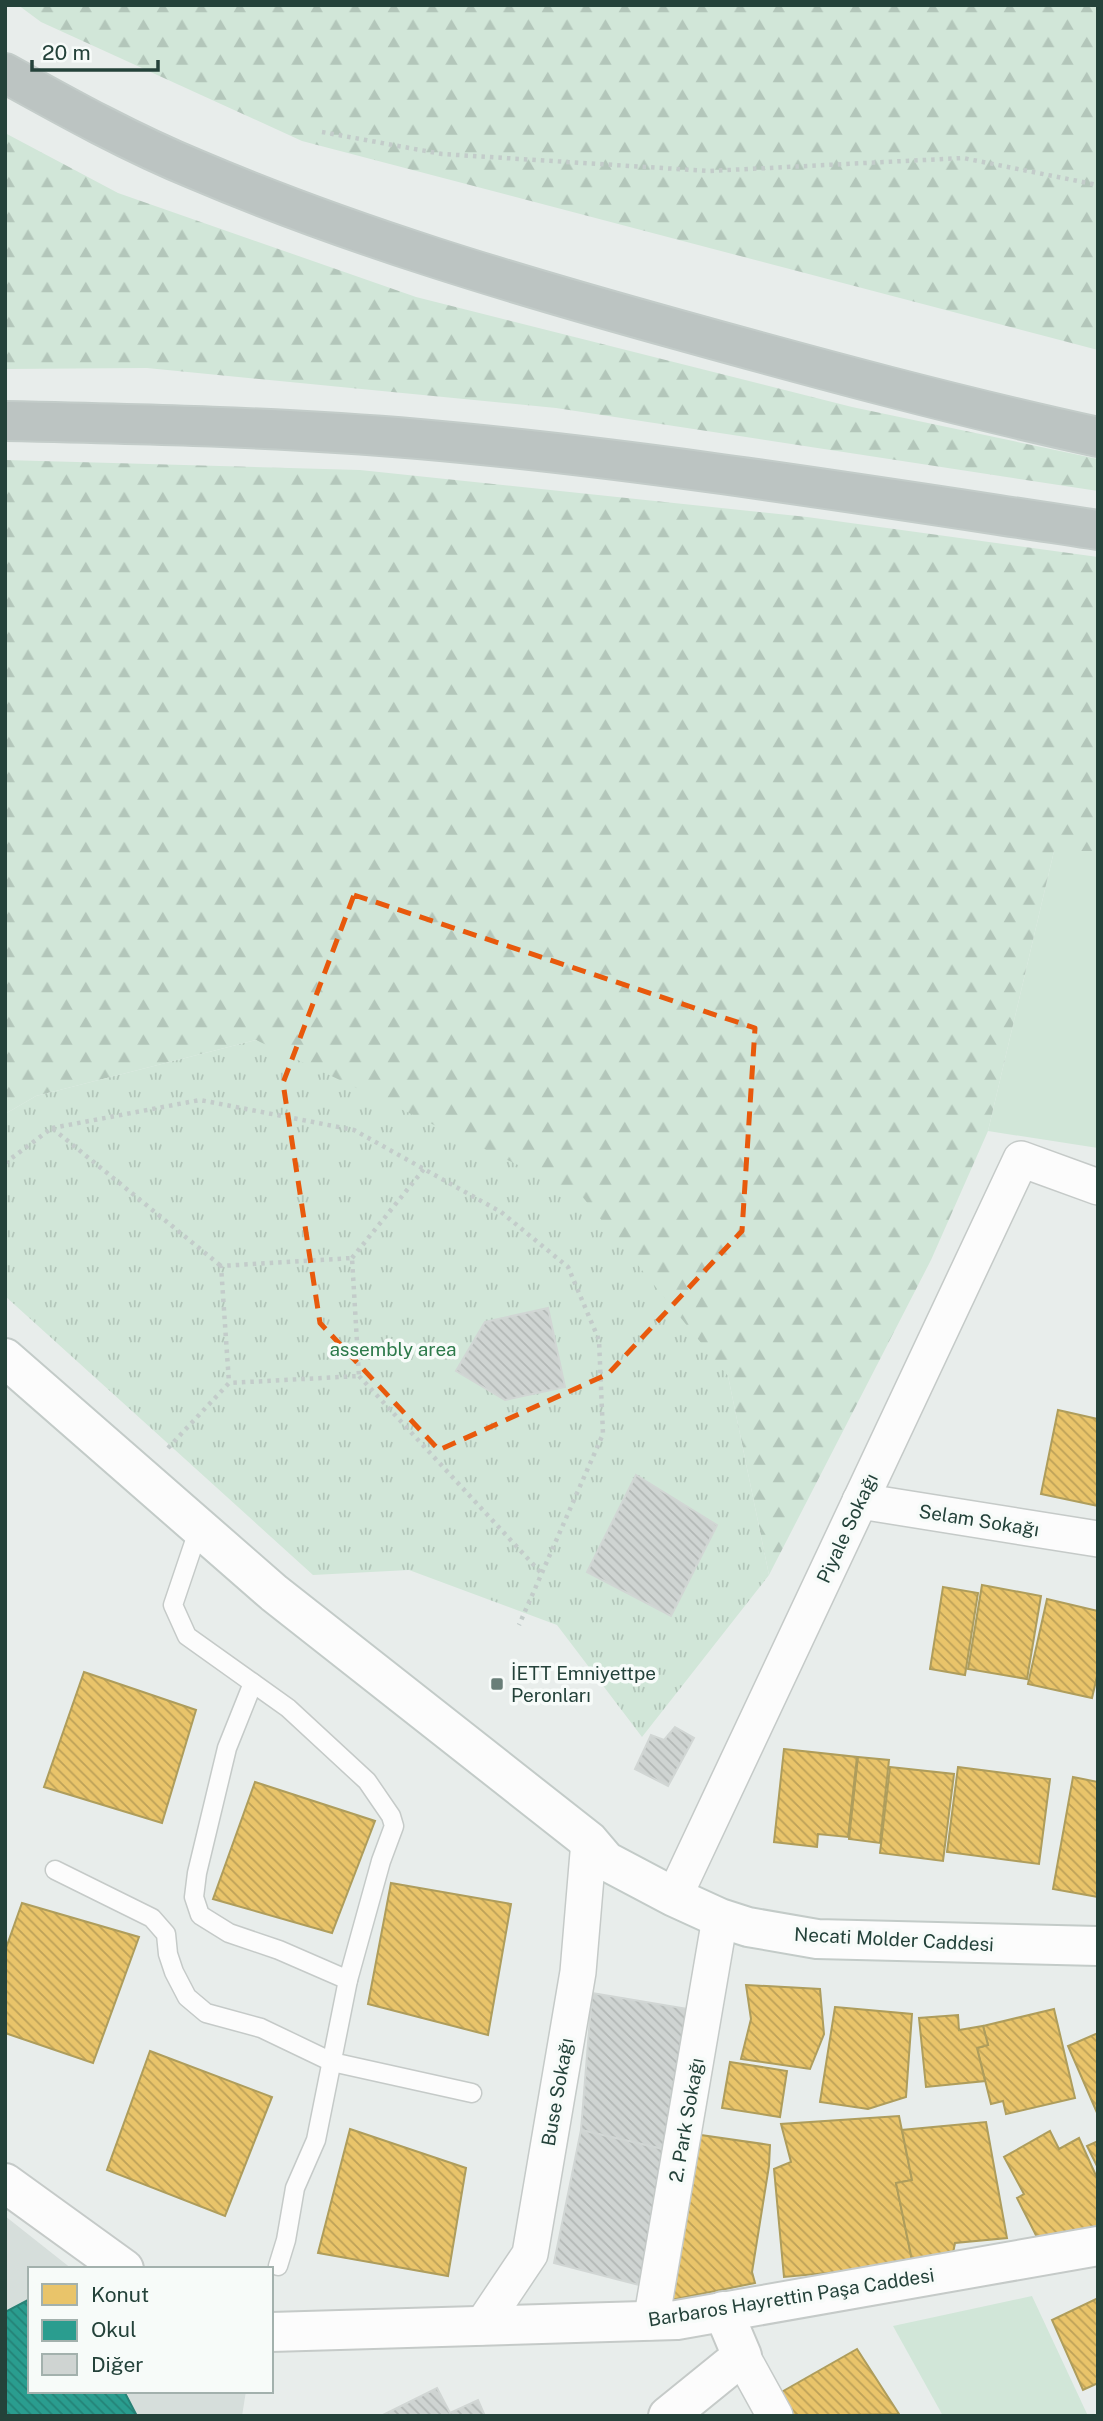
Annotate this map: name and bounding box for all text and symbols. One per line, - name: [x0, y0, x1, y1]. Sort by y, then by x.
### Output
- scale bar: [32, 28, 158, 72]
- text: 20 m: [42, 40, 91, 65]
- park label: assembly area: [329, 1338, 457, 1360]
- street label: Piyale Sokağı: [812, 1470, 882, 1586]
- street label: Selam Sokağı: [917, 1500, 1041, 1540]
- place label: İETT Emniyettpe Peronları: [511, 1662, 656, 1706]
- marker: İETT Emniyettpe Peronları: [489, 1676, 505, 1692]
- street label: Necati Molder Caddesi: [794, 1923, 994, 1955]
- street label: Buse Sokağı: [537, 2036, 577, 2148]
- street label: 2. Park Sokağı: [664, 2056, 708, 2184]
- street label: Barbaros Hayrettin Paşa Caddesi: [646, 2263, 936, 2331]
- legend: [28, 2267, 273, 2393]
- text: Konut: [91, 2282, 149, 2307]
- text: Okul: [91, 2317, 137, 2342]
- text: Diğer: [91, 2352, 144, 2377]

